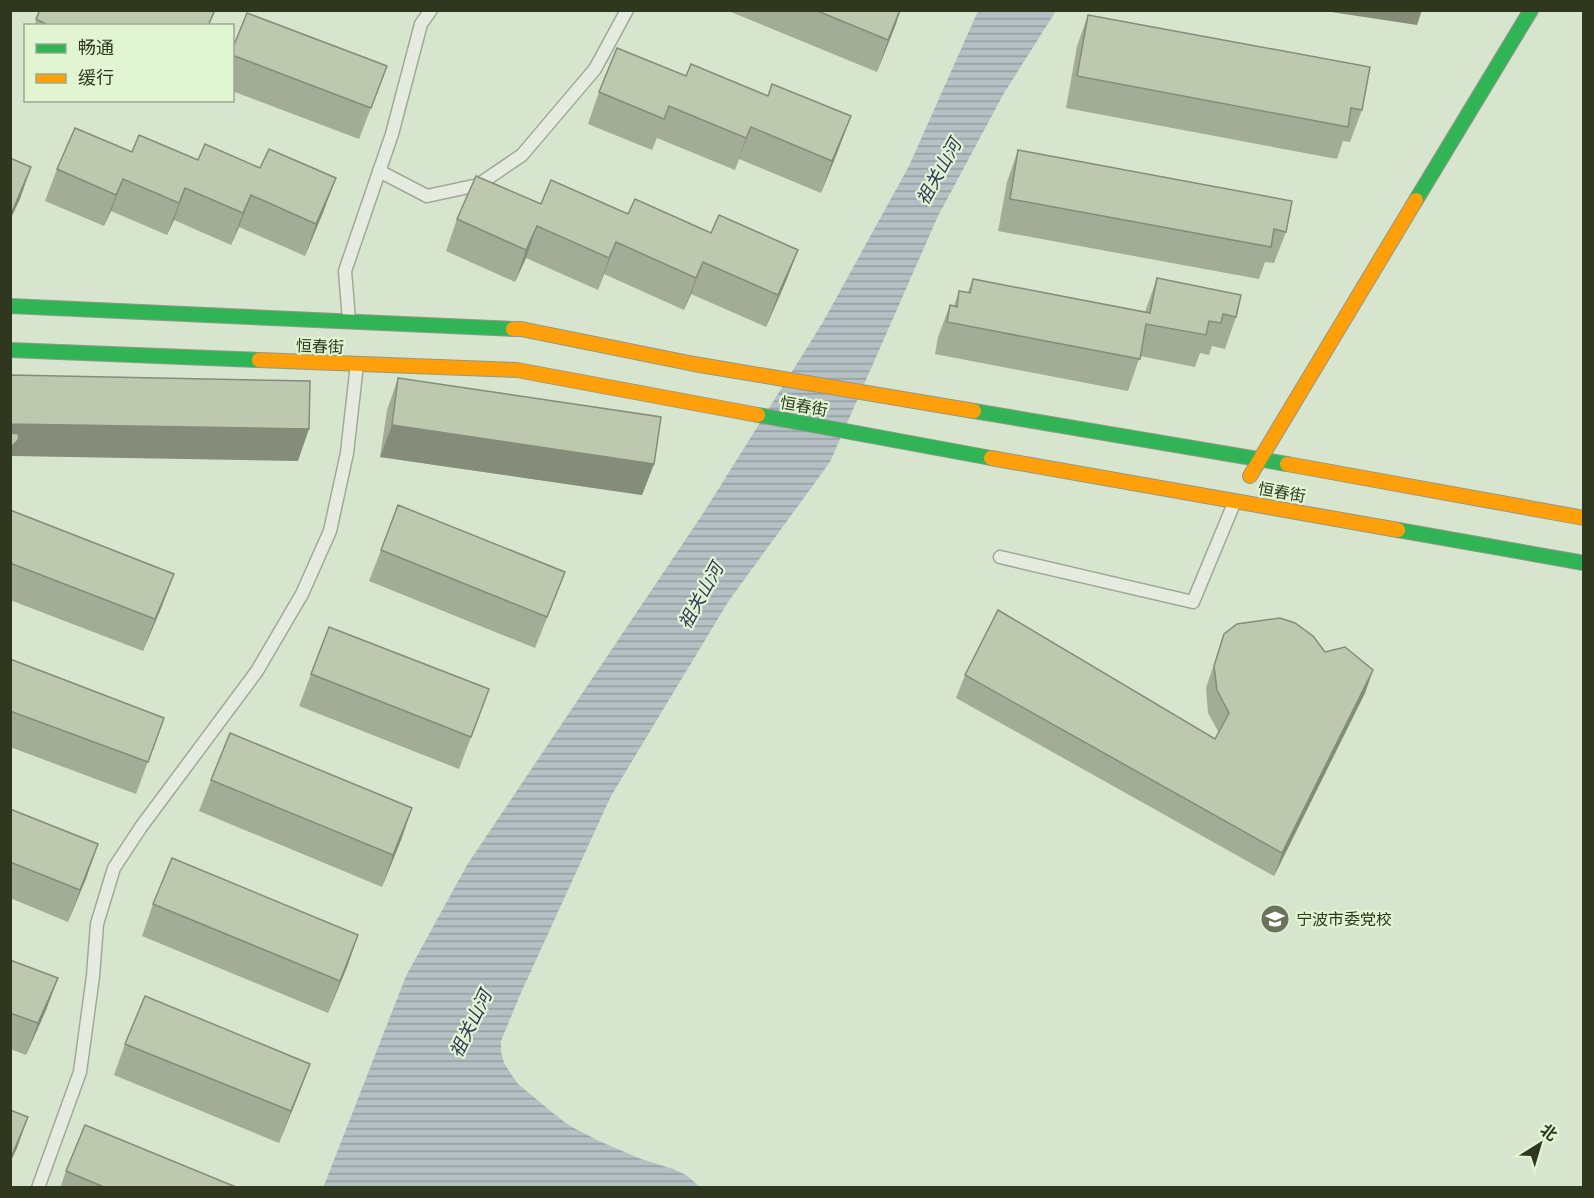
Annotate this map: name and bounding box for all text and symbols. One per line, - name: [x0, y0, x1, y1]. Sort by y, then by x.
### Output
- legend: [24, 24, 234, 102]
- text: 畅通: [78, 37, 114, 59]
- text: 缓行: [78, 67, 114, 89]
- water label: 祖关山河: [912, 133, 968, 209]
- street label: 恒春街: [296, 335, 344, 357]
- street label: 恒春街: [779, 392, 829, 420]
- street label: 恒春街: [1257, 478, 1307, 506]
- water label: 祖关山河: [674, 557, 730, 633]
- school or university icon: 宁波市委党校: [1259, 903, 1291, 935]
- place label: 宁波市委党校: [1296, 909, 1392, 929]
- water label: 祖关山河: [445, 984, 498, 1061]
- north arrow: [1510, 1114, 1570, 1174]
- text: 北: [1537, 1119, 1561, 1145]

